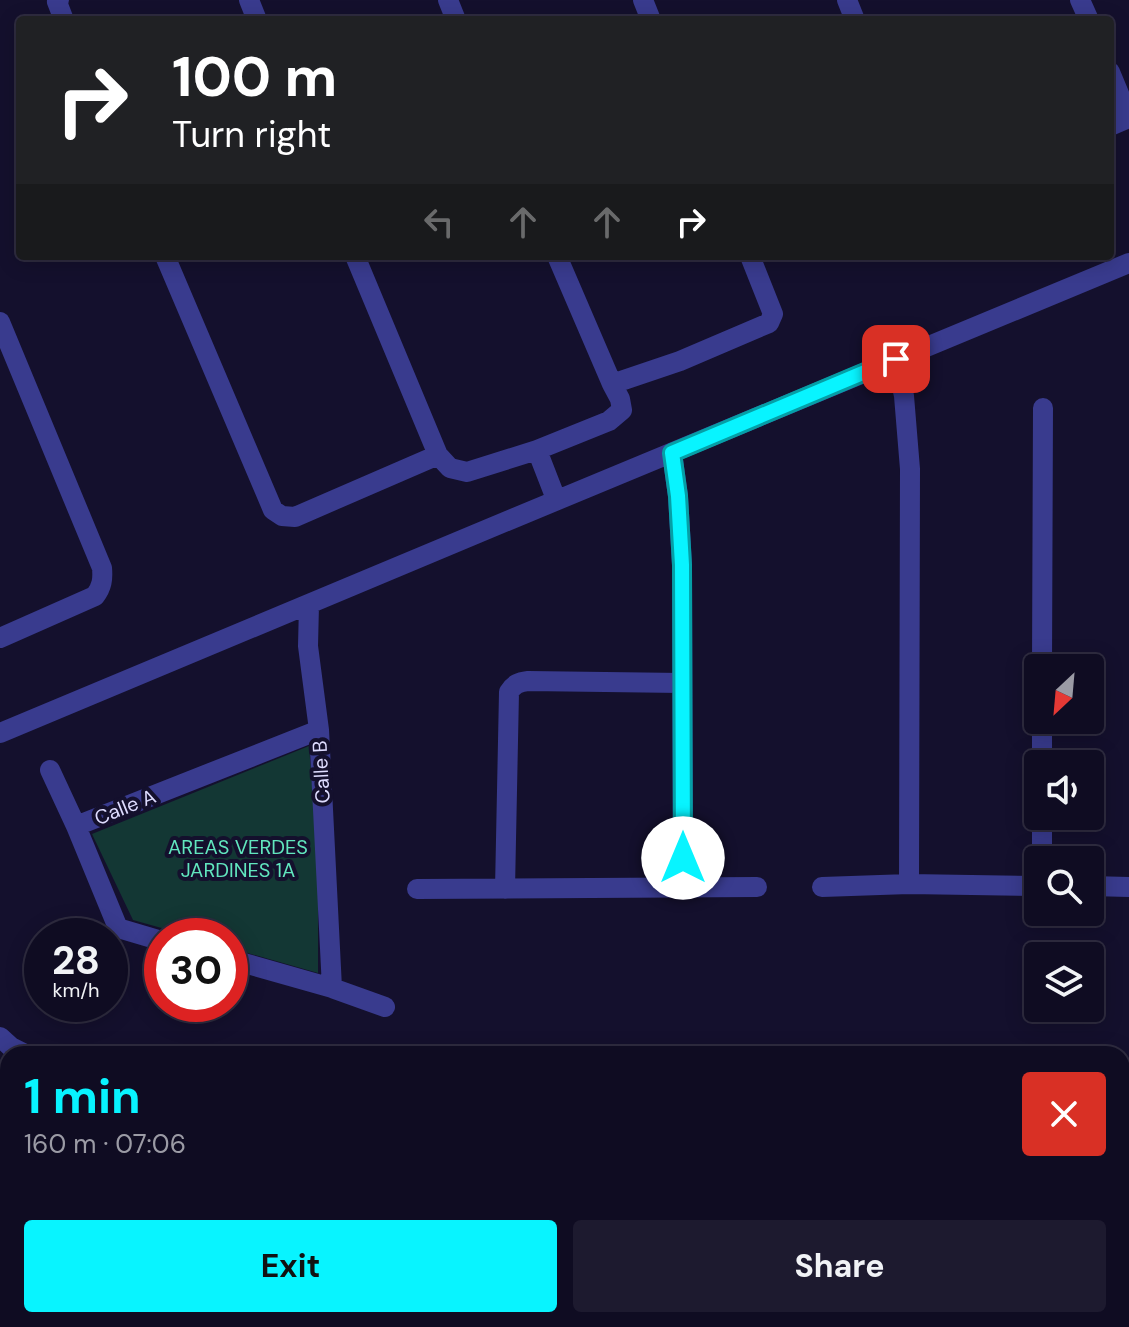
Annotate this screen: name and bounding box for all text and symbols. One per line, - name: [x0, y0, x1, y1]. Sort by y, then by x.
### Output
- text: 100 m: [172, 40, 337, 113]
- icon: right: [40, 48, 144, 152]
- text: Turn right: [172, 111, 331, 158]
- icon: left: [417, 200, 461, 244]
- icon: ahead: [501, 200, 545, 244]
- icon: ahead: [585, 200, 629, 244]
- icon: right: [669, 200, 713, 244]
- pin: [862, 325, 930, 393]
- icon: arrive: [874, 337, 918, 381]
- north arrow: [1024, 654, 1104, 734]
- map controls: [1024, 654, 1104, 1022]
- street label: Calle B: [306, 740, 336, 804]
- button: sound: [1024, 750, 1104, 830]
- street label: Calle A: [90, 783, 160, 831]
- position arrow: [641, 816, 725, 900]
- park label: AREAS VERDES JARDINES 1A: [168, 834, 308, 883]
- button: search: [1024, 846, 1104, 926]
- speed limit sign: 30: [144, 918, 248, 1022]
- text: 28: [52, 934, 100, 986]
- button: layers: [1024, 942, 1104, 1022]
- text: km/h: [52, 977, 100, 1003]
- text: 1 min: [24, 1065, 141, 1128]
- button: close: [1022, 1072, 1106, 1156]
- text: 160 m · 07:06: [24, 1127, 186, 1161]
- button: Exit: [24, 1220, 557, 1312]
- button: Share: [573, 1220, 1106, 1312]

